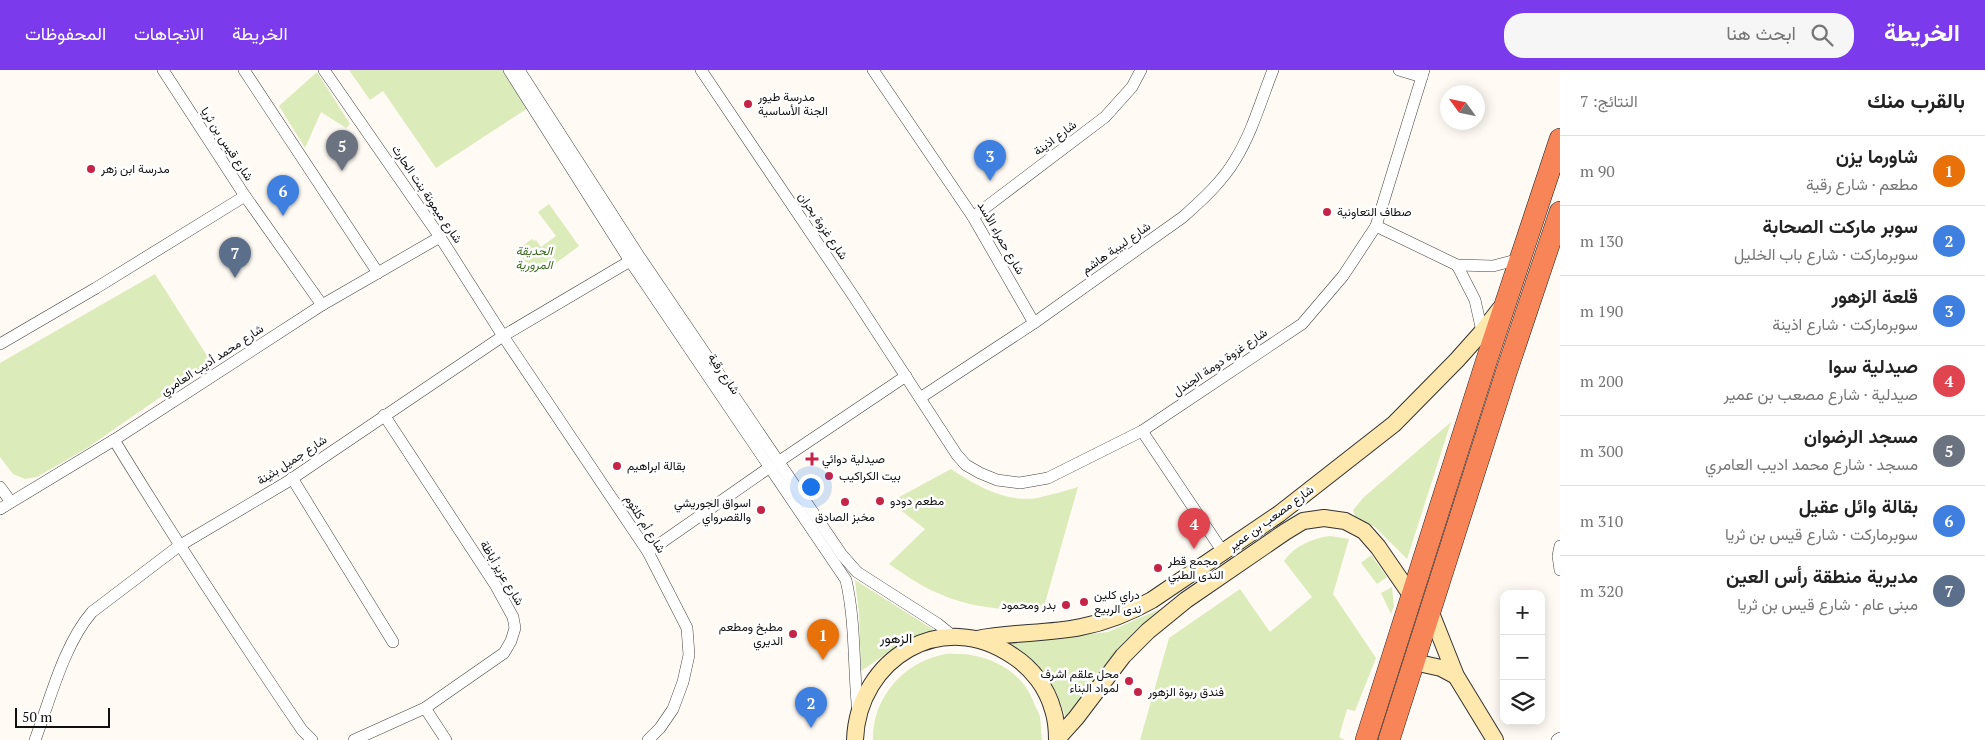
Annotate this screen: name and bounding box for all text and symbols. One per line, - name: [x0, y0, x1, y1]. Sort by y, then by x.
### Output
- search box: [1504, 13, 1854, 58]
- text: الخريطة: [1884, 16, 1960, 48]
- text: ابحث هنا: [1726, 20, 1796, 45]
- text: المحفوظات: [25, 21, 106, 45]
- text: الاتجاهات: [134, 21, 204, 45]
- text: الخريطة: [232, 21, 288, 45]
- icon: search: [1808, 21, 1836, 49]
- north arrow: [1440, 85, 1485, 130]
- text: بالقرب منك: [1867, 86, 1965, 114]
- place label: مدرسة طيور الجنة الأساسية: [757, 89, 828, 118]
- text: النتائج: 7: [1580, 90, 1638, 112]
- marker: مدرسة طيور الجنة الأساسية: [742, 98, 754, 110]
- street label: شارع قيس بن ثريا: [196, 104, 257, 185]
- street label: شارع اذينة: [1030, 117, 1080, 160]
- pin: 5: [326, 130, 358, 171]
- pin: 3: [974, 140, 1006, 181]
- street label: شارع ميمونة بنت الحارث: [387, 142, 466, 247]
- text: شاورما يزن: [1836, 143, 1918, 168]
- text: 90 m: [1580, 160, 1615, 182]
- text: 1: [1944, 160, 1954, 182]
- place label: مدرسة ابن زهر: [100, 161, 170, 177]
- marker: مدرسة ابن زهر: [85, 163, 97, 175]
- text: مطعم · شارع رقية: [1806, 173, 1918, 195]
- pin: 6: [267, 175, 299, 216]
- street label: شارع غزوة بحران: [794, 189, 851, 263]
- street label: شارع حمراء الأسد: [973, 199, 1028, 278]
- place label: صطاف التعاونية: [1337, 204, 1411, 220]
- marker: صطاف التعاونية: [1321, 206, 1333, 218]
- text: سوبر ماركت الصحابة: [1763, 213, 1918, 238]
- street label: شارع لبيبة هاشم: [1078, 218, 1154, 279]
- text: 130 m: [1580, 230, 1623, 252]
- text: 2: [1944, 230, 1954, 252]
- pin: 7: [219, 237, 251, 278]
- park label: الحديقة المرورية: [516, 243, 554, 273]
- text: سوبرماركت · شارع باب الخليل: [1734, 243, 1918, 265]
- text: قلعة الزهور: [1831, 283, 1918, 308]
- text: 190 m: [1580, 300, 1623, 322]
- text: 3: [1944, 300, 1954, 322]
- text: سوبرماركت · شارع اذينة: [1772, 313, 1918, 335]
- street label: شارع محمد أديب العامري: [157, 321, 268, 401]
- street label: شارع غزوة دومة الجندل: [1170, 324, 1271, 400]
- street label: شارع رقية: [704, 350, 744, 398]
- text: صيدلية سوا: [1828, 353, 1918, 378]
- text: 200 m: [1580, 370, 1623, 392]
- text: 4: [1944, 370, 1954, 392]
- text: صيدلية · شارع مصعب بن عمير: [1724, 383, 1918, 405]
- text: مسجد الرضوان: [1804, 423, 1918, 448]
- street label: شارع جميل بثينة: [254, 431, 331, 489]
- text: 300 m: [1580, 440, 1623, 462]
- text: 5: [1944, 440, 1954, 462]
- place label: صيدلية دوائي: [822, 451, 885, 469]
- marker: صيدلية دوائي: [806, 453, 818, 465]
- text: مسجد · شارع محمد اديب العامري: [1705, 453, 1918, 475]
- place label: بقالة ابراهيم: [627, 458, 685, 474]
- marker: بقالة ابراهيم: [611, 460, 623, 472]
- place label: بيت الكراكيب: [839, 468, 901, 484]
- marker: بيت الكراكيب: [823, 470, 835, 482]
- your location: [798, 474, 824, 500]
- street label: شارع مصعب بن عمير: [1224, 481, 1318, 556]
- street label: شارع أم كلثوم: [620, 492, 669, 557]
- place label: مطعم دودو: [890, 493, 944, 509]
- text: بقالة وائل عقيل: [1799, 493, 1918, 518]
- place label: اسواق الجوريشي والقصرواي: [674, 495, 751, 527]
- marker: مطعم دودو: [874, 495, 886, 507]
- marker: مخبز الصادق: [839, 496, 851, 508]
- marker: اسواق الجوريشي والقصرواي: [755, 504, 767, 516]
- pin: 4: [1178, 508, 1210, 549]
- place label: مخبز الصادق: [815, 509, 875, 525]
- text: 310 m: [1580, 510, 1623, 532]
- text: 6: [1944, 510, 1954, 532]
- text: سوبرماركت · شارع قيس بن ثريا: [1725, 523, 1918, 545]
- street label: شارع عزيز أباظة: [475, 538, 528, 609]
- place label: مجمع قطر الندى الطبي: [1167, 553, 1223, 585]
- marker: مجمع قطر الندى الطبي: [1152, 562, 1164, 574]
- text: مديرية منطقة رأس العين: [1726, 563, 1918, 588]
- text: 320 m: [1580, 580, 1623, 602]
- text: 7: [1944, 580, 1954, 602]
- place label: دراي كلين ندى الربيع: [1094, 587, 1142, 618]
- map controls: [1500, 590, 1545, 725]
- button: +: [1500, 590, 1545, 635]
- text: مبنى عام · شارع قيس بن ثريا: [1737, 593, 1918, 615]
- marker: دراي كلين ندى الربيع: [1078, 596, 1090, 608]
- place label: بدر ومحمود: [1001, 597, 1056, 613]
- marker: بدر ومحمود: [1060, 599, 1072, 611]
- place label: مطبخ ومطعم الديري: [719, 619, 783, 651]
- pin: 1: [807, 619, 839, 660]
- marker: مطبخ ومطعم الديري: [787, 628, 799, 640]
- district label: الزهور: [879, 628, 912, 647]
- button: −: [1500, 635, 1545, 680]
- place label: محل علقم اشرف لمواد البناء: [1040, 666, 1119, 696]
- marker: محل علقم اشرف لمواد البناء: [1123, 675, 1135, 687]
- button: layers: [1500, 680, 1545, 725]
- place label: فندق ربوة الزهور: [1147, 684, 1224, 700]
- marker: فندق ربوة الزهور: [1132, 686, 1144, 698]
- pin: 2: [795, 687, 827, 728]
- scale bar: [15, 705, 110, 728]
- text: 50 m: [22, 707, 52, 726]

